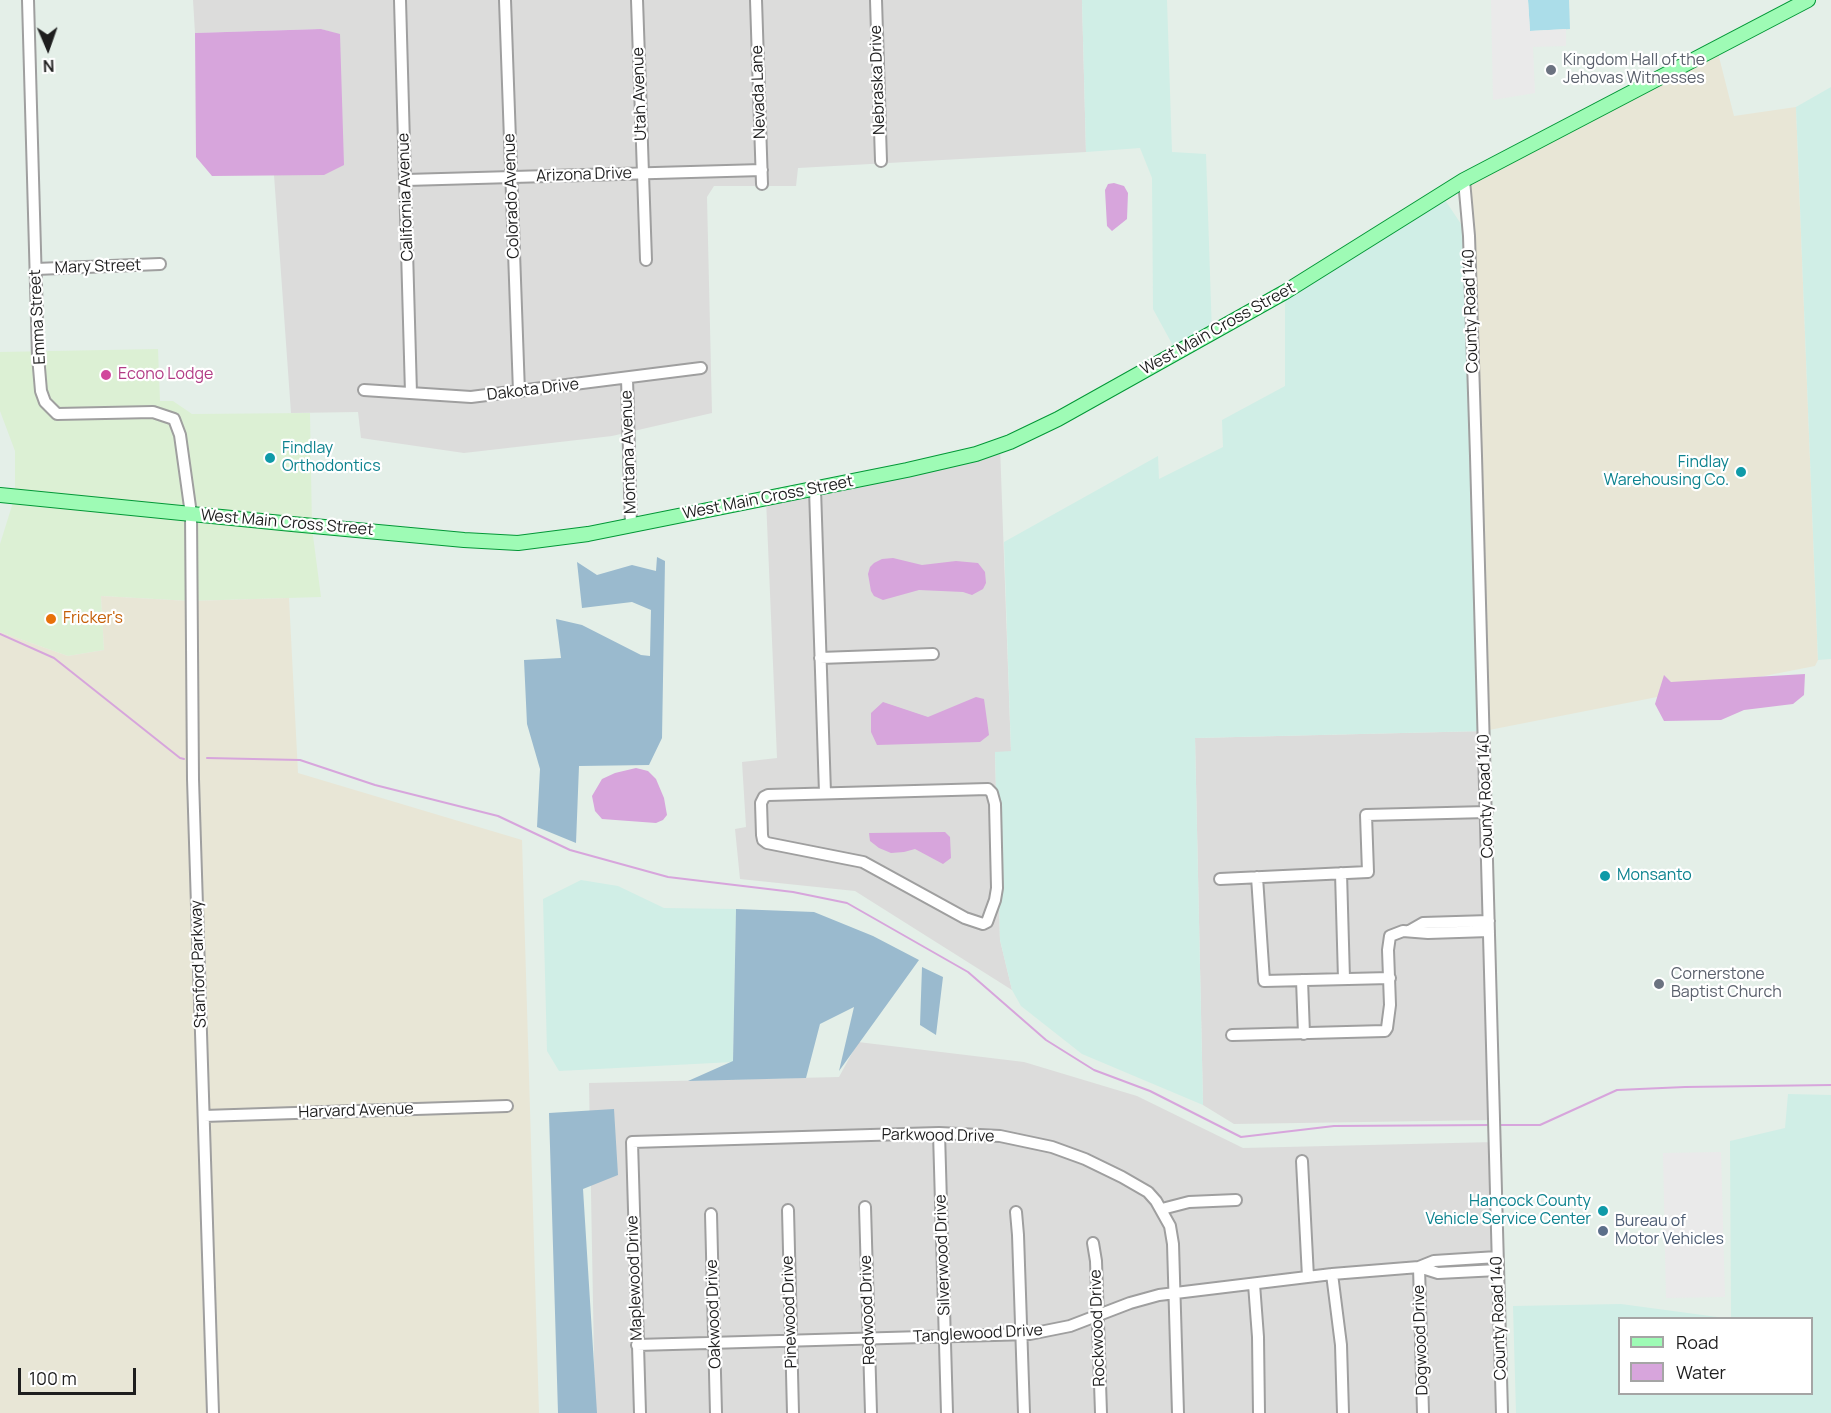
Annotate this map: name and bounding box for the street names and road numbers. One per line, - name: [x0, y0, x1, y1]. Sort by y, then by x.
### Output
- street label: Nebraska Drive: [866, 25, 890, 135]
- street label: Nevada Lane: [748, 45, 770, 139]
- street label: Utah Avenue: [629, 47, 651, 141]
- street label: California Avenue: [394, 132, 418, 262]
- street label: Colorado Avenue: [500, 133, 524, 259]
- street label: Arizona Drive: [536, 164, 632, 186]
- street label: County Road 140: [1459, 249, 1483, 373]
- street label: Mary Street: [54, 256, 142, 278]
- street label: Emma Street: [26, 269, 50, 365]
- street label: West Main Cross Street: [1137, 279, 1299, 379]
- street label: Dakota Drive: [486, 375, 580, 405]
- street label: Montana Avenue: [617, 390, 641, 514]
- street label: West Main Cross Street: [681, 472, 855, 524]
- street label: West Main Cross Street: [200, 506, 374, 540]
- street label: County Road 140: [1474, 734, 1498, 858]
- street label: Stanford Parkway: [187, 900, 211, 1028]
- street label: Harvard Avenue: [298, 1099, 414, 1123]
- street label: Parkwood Drive: [881, 1125, 995, 1147]
- street label: Silverwood Drive: [931, 1194, 955, 1316]
- street label: Maplewood Drive: [623, 1215, 647, 1341]
- street label: Pinewood Drive: [778, 1255, 802, 1369]
- street label: Redwood Drive: [856, 1255, 880, 1365]
- street label: County Road 140: [1487, 1256, 1511, 1380]
- street label: Oakwood Drive: [702, 1259, 726, 1369]
- street label: Rockwood Drive: [1086, 1269, 1110, 1387]
- street label: Dogwood Drive: [1409, 1284, 1433, 1396]
- street label: Tanglewood Drive: [913, 1321, 1043, 1347]

